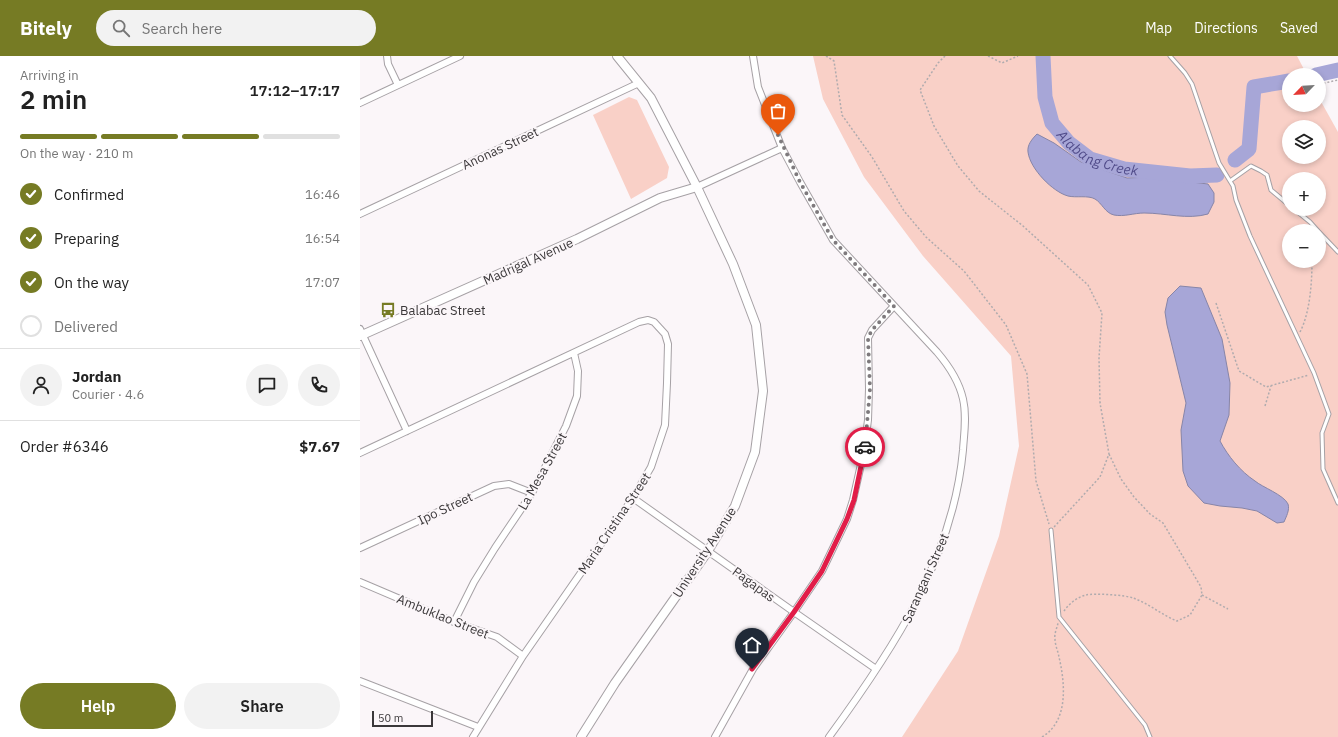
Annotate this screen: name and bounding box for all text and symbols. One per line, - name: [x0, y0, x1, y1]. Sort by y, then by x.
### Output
- search box: [96, 10, 376, 46]
- text: Bitely: [20, 16, 72, 40]
- icon: search: [110, 17, 132, 39]
- text: Search here: [142, 19, 222, 38]
- text: Map: [1145, 19, 1172, 37]
- text: Directions: [1194, 19, 1258, 37]
- text: Saved: [1280, 19, 1318, 37]
- text: Arriving in: [20, 67, 79, 84]
- north arrow: [1282, 68, 1326, 112]
- map controls: [1282, 68, 1326, 268]
- text: 17:12–17:17: [250, 81, 340, 100]
- text: 2 min: [20, 82, 87, 116]
- pin: [761, 94, 795, 135]
- icon: bag: [767, 100, 789, 122]
- button: layers: [1282, 120, 1326, 164]
- street label: Anonas Street: [459, 123, 541, 174]
- water label: Alabang Creek: [1052, 125, 1140, 180]
- text: On the way · 210 m: [20, 145, 133, 162]
- button: +: [1282, 172, 1326, 216]
- icon: check: [20, 183, 42, 205]
- text: Confirmed: [54, 185, 124, 204]
- text: 16:46: [305, 186, 340, 203]
- button: −: [1282, 224, 1326, 268]
- icon: check: [20, 227, 42, 249]
- text: Preparing: [54, 229, 119, 248]
- text: 16:54: [305, 230, 340, 247]
- street label: Madrigal Avenue: [481, 234, 576, 289]
- icon: check: [20, 271, 42, 293]
- text: On the way: [54, 273, 129, 292]
- text: 17:07: [305, 274, 340, 291]
- bus stop icon: Balabac Street: [379, 301, 397, 319]
- place label: Balabac Street: [400, 302, 486, 319]
- text: Delivered: [54, 317, 118, 336]
- button: person: [20, 364, 62, 406]
- button: chat: [246, 364, 288, 406]
- button: phone: [298, 364, 340, 406]
- text: Jordan: [72, 367, 121, 386]
- text: Courier · 4.6: [72, 386, 144, 403]
- courier: [845, 427, 885, 467]
- street label: La Mesa Street: [514, 429, 571, 513]
- icon: car: [854, 436, 876, 458]
- text: Order #6346: [20, 437, 109, 456]
- text: $7.67: [299, 437, 340, 456]
- street label: Maria Cristina Street: [574, 469, 655, 577]
- street label: Ipo Street: [415, 488, 475, 529]
- street label: University Avenue: [669, 504, 740, 601]
- street label: Sarangani Street: [898, 531, 953, 626]
- street label: Pagapas: [729, 563, 779, 606]
- street label: Ambuklao Street: [394, 590, 491, 643]
- pin: [735, 628, 769, 669]
- icon: home: [741, 634, 763, 656]
- button: Help: [20, 683, 176, 729]
- button: Share: [184, 683, 340, 729]
- scale bar: [372, 709, 433, 728]
- text: 50 m: [378, 711, 403, 725]

